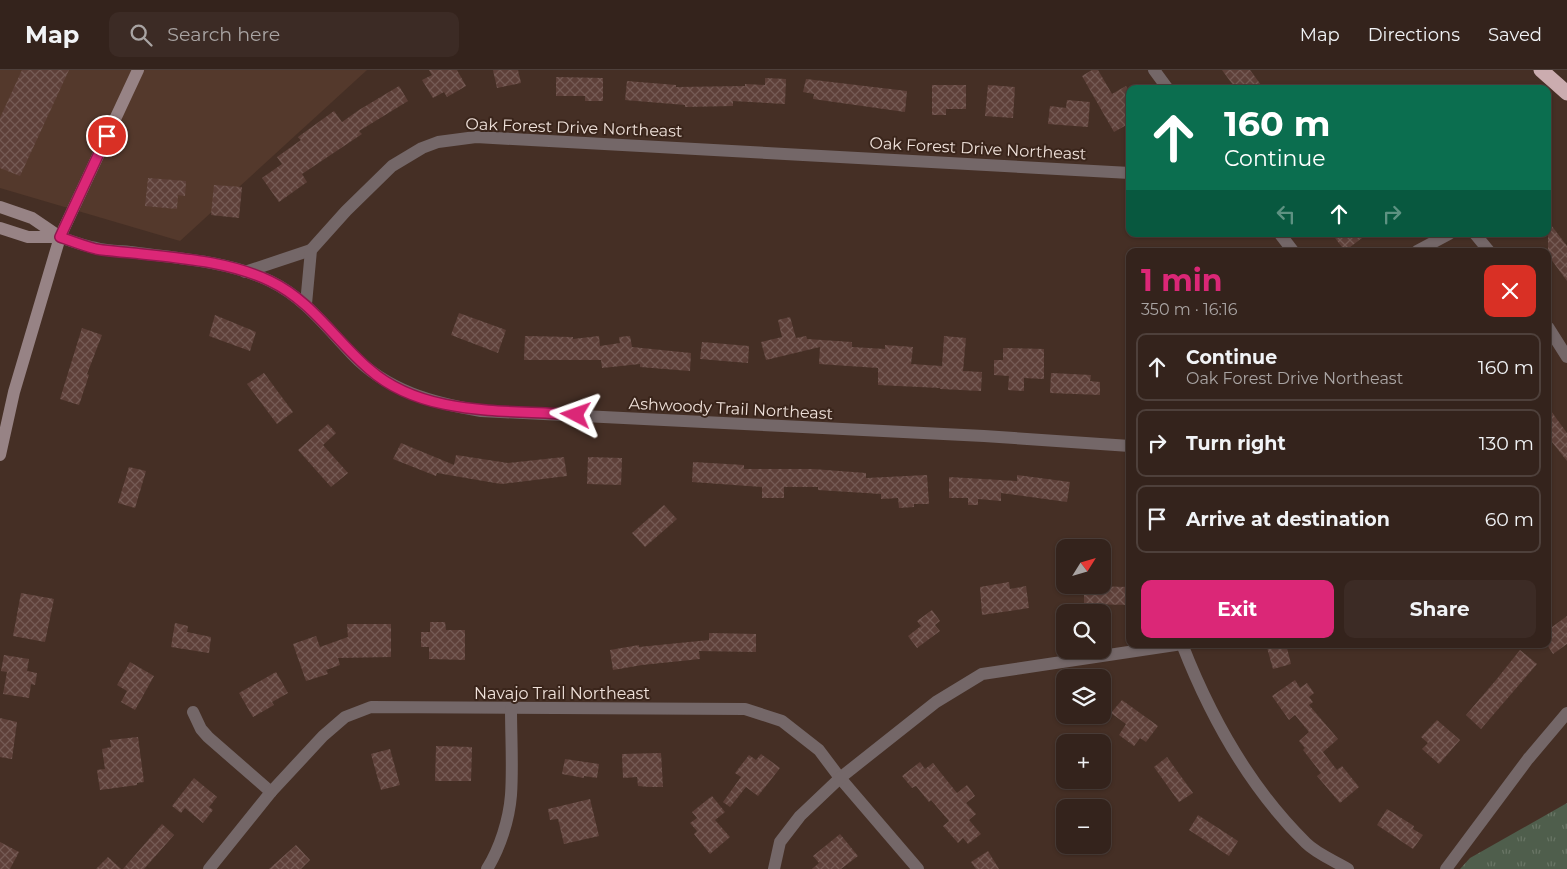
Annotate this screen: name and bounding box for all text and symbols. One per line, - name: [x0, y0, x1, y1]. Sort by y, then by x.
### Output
- search box: [109, 12, 459, 57]
- text: Map: [25, 20, 79, 49]
- icon: search: [127, 21, 155, 49]
- text: Search here: [167, 23, 280, 46]
- text: Map: [1300, 24, 1340, 46]
- text: Directions: [1368, 24, 1460, 46]
- text: Saved: [1488, 24, 1542, 46]
- text: 160 m: [1224, 102, 1330, 145]
- icon: ahead: [1141, 105, 1206, 170]
- street label: Oak Forest Drive Northeast: [465, 114, 683, 141]
- pin: [86, 115, 128, 157]
- icon: arrive: [93, 122, 121, 150]
- street label: Oak Forest Drive Northeast: [869, 133, 1087, 164]
- text: Continue: [1224, 145, 1326, 172]
- icon: left: [1272, 200, 1300, 228]
- icon: ahead: [1325, 200, 1353, 228]
- icon: right: [1378, 200, 1406, 228]
- text: 1 min: [1141, 262, 1222, 299]
- button: close: [1484, 265, 1536, 317]
- text: 350 m · 16:16: [1141, 300, 1238, 319]
- text: Continue: [1186, 346, 1277, 369]
- icon: ahead: [1143, 353, 1171, 381]
- text: 160 m: [1478, 356, 1534, 379]
- text: Oak Forest Drive Northeast: [1186, 369, 1403, 388]
- position arrow: [549, 388, 601, 440]
- street label: Ashwoody Trail Northeast: [628, 394, 834, 423]
- icon: right: [1143, 429, 1171, 457]
- text: Turn right: [1186, 432, 1286, 455]
- text: 130 m: [1479, 432, 1534, 455]
- icon: arrive: [1143, 505, 1171, 533]
- text: Arrive at destination: [1186, 508, 1390, 531]
- text: 60 m: [1485, 508, 1534, 531]
- north arrow: [1056, 539, 1111, 594]
- map controls: [1056, 539, 1111, 854]
- button: Exit: [1141, 580, 1334, 638]
- button: Share: [1344, 580, 1536, 638]
- button: search: [1056, 604, 1111, 659]
- button: layers: [1056, 669, 1111, 724]
- street label: Navajo Trail Northeast: [474, 684, 650, 703]
- button: +: [1056, 734, 1111, 789]
- button: −: [1056, 799, 1111, 854]

